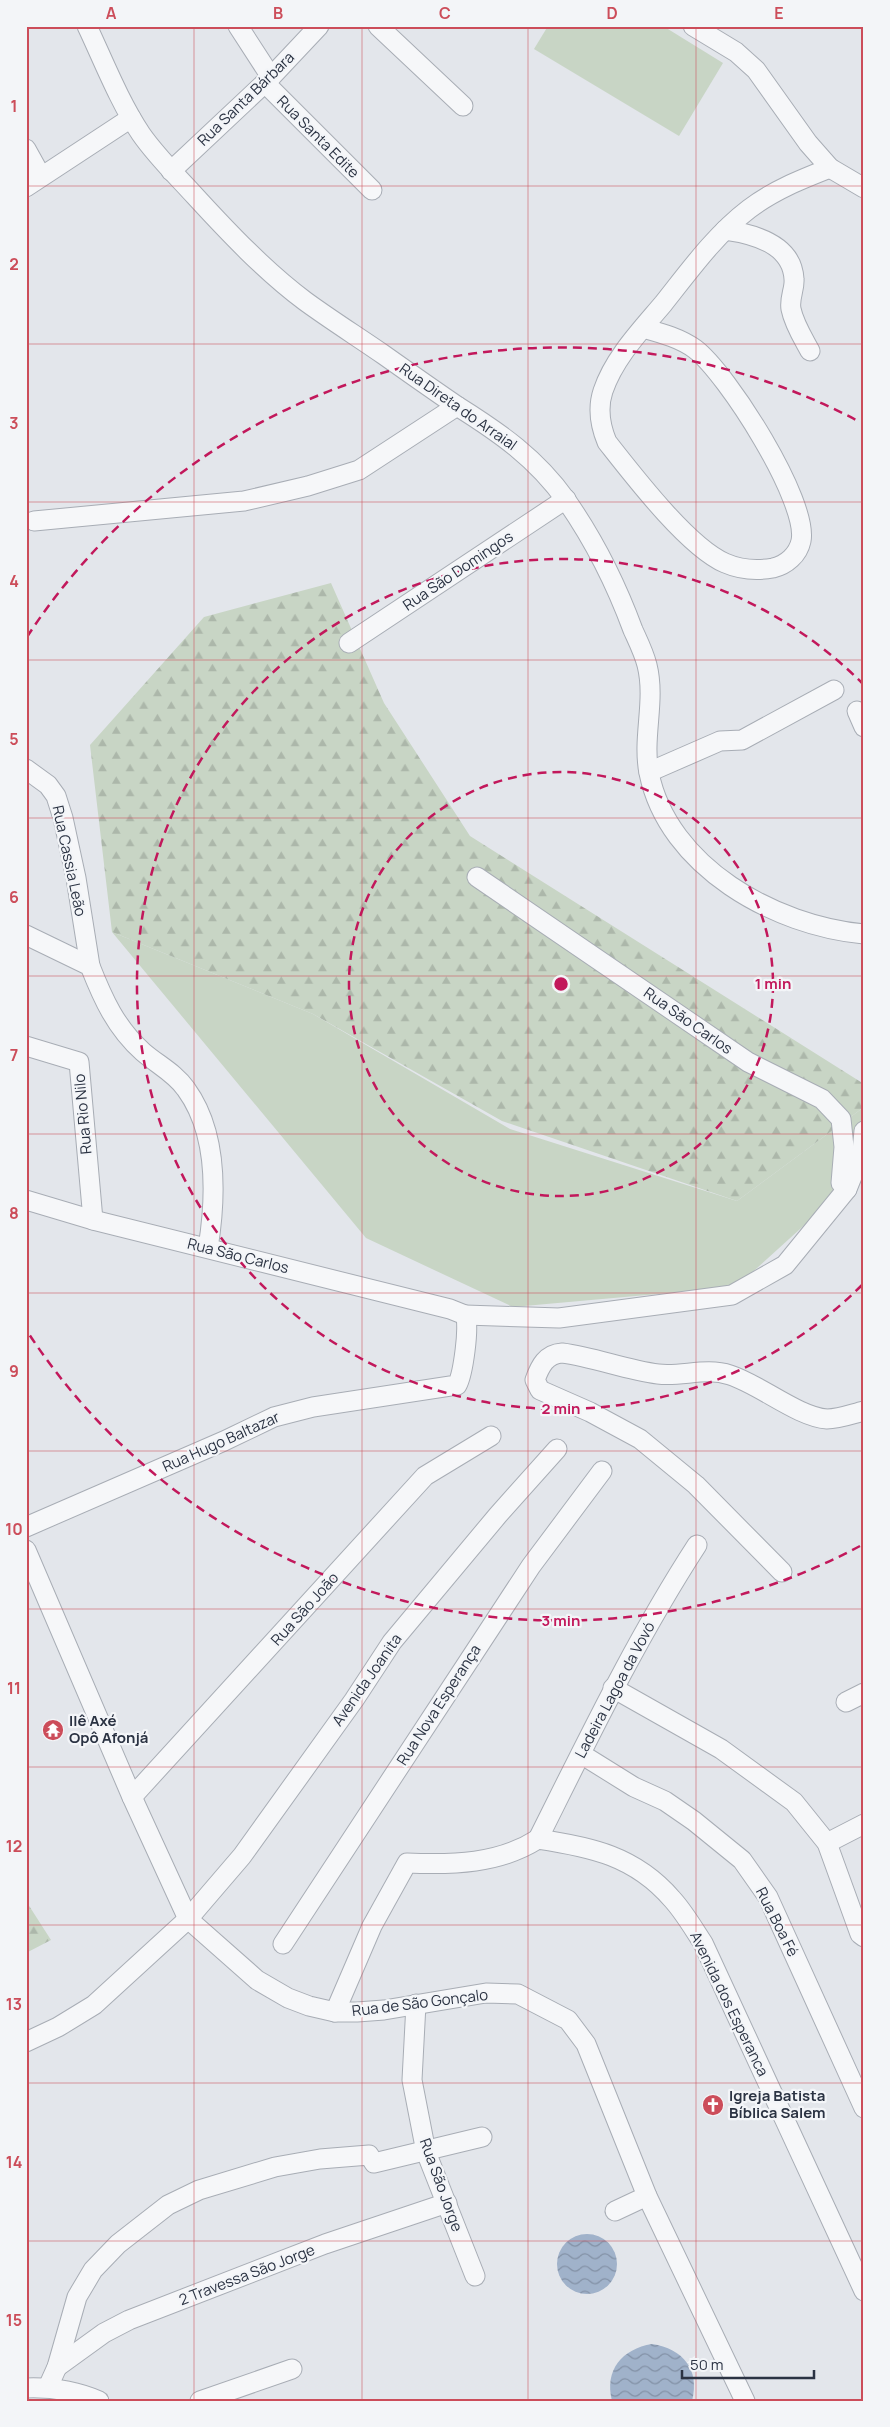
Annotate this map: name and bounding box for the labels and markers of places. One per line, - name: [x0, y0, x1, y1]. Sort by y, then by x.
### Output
- centre of rings: [552, 975, 570, 993]
- place label: Ilê Axé Opô Afonjá: [69, 1710, 148, 1748]
- temple icon: Ilê Axé Opô Afonjá: [41, 1718, 65, 1742]
- place label: Igreja Batista Bíblica Salem: [729, 2085, 825, 2123]
- church icon: Igreja Batista Bíblica Salem: [701, 2093, 725, 2117]

